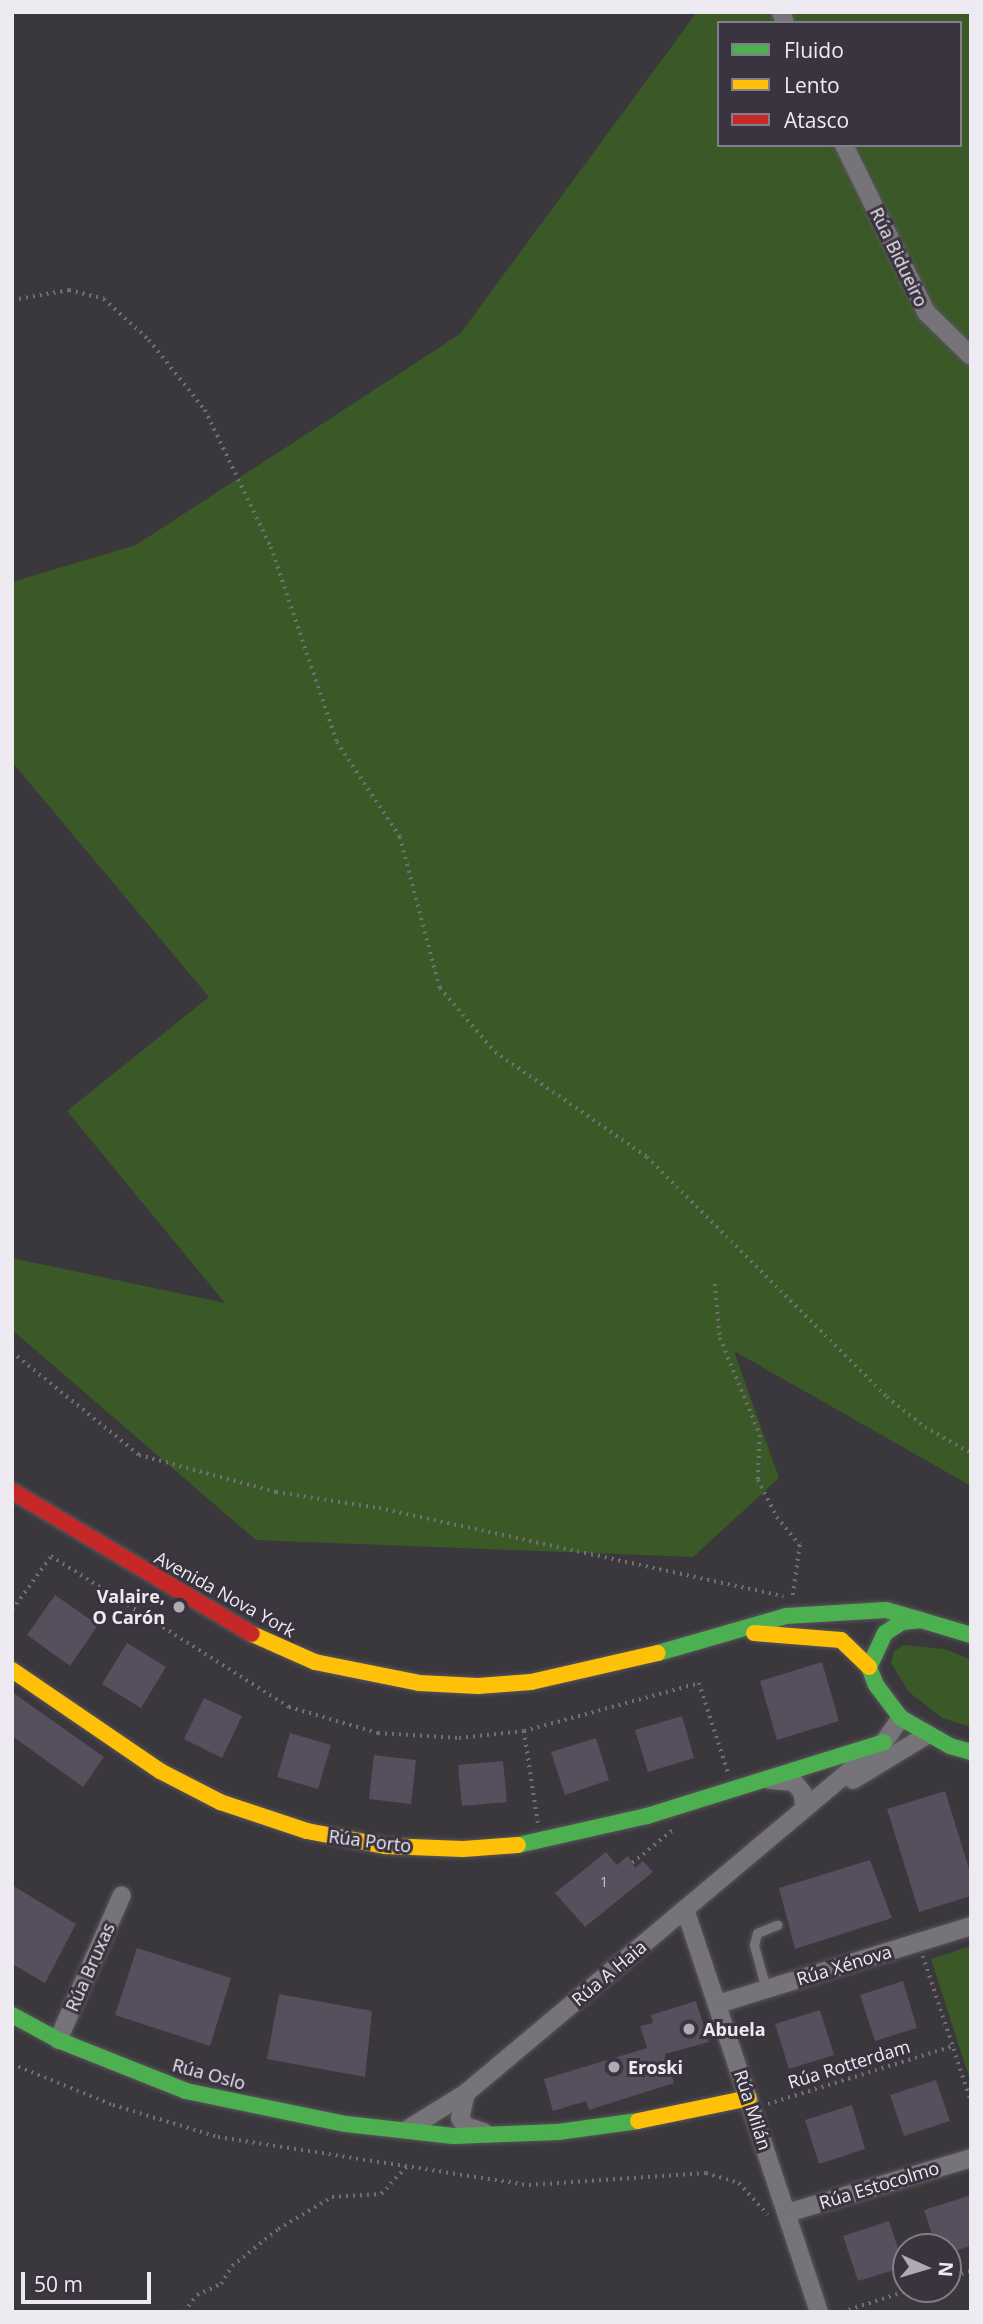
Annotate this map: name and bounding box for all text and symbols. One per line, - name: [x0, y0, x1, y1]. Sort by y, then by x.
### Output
- legend: [717, 21, 962, 147]
- text: Fluido: [784, 36, 844, 64]
- text: Lento: [784, 71, 840, 99]
- text: Atasco: [784, 106, 849, 134]
- street label: Rúa Bidueiro: [866, 204, 932, 310]
- street label: Avenida Nova York: [151, 1546, 299, 1642]
- place label: Valaire, O Carón: [93, 1586, 165, 1628]
- marker: Valaire, O Carón: [171, 1599, 187, 1615]
- street label: Rúa Porto: [327, 1825, 413, 1857]
- house number: 1: [600, 1874, 608, 1890]
- street label: Rúa Bruxas: [61, 1919, 119, 2015]
- street label: Rúa A Haia: [567, 1936, 651, 2010]
- street label: Rúa Xénova: [794, 1940, 894, 1990]
- place label: Abuela: [703, 2018, 766, 2040]
- marker: Abuela: [681, 2021, 697, 2037]
- street label: Rúa Rotterdam: [785, 2035, 913, 2093]
- street label: Rúa Oslo: [170, 2054, 248, 2094]
- place label: Eroski: [628, 2056, 683, 2078]
- marker: Eroski: [606, 2059, 622, 2075]
- street label: Rúa Milán: [730, 2067, 776, 2153]
- street label: Rúa Estocolmo: [816, 2157, 942, 2213]
- north arrow: [892, 2233, 962, 2303]
- scale bar: [24, 2258, 154, 2302]
- text: N: [932, 2261, 959, 2278]
- text: 50 m: [34, 2270, 83, 2298]

